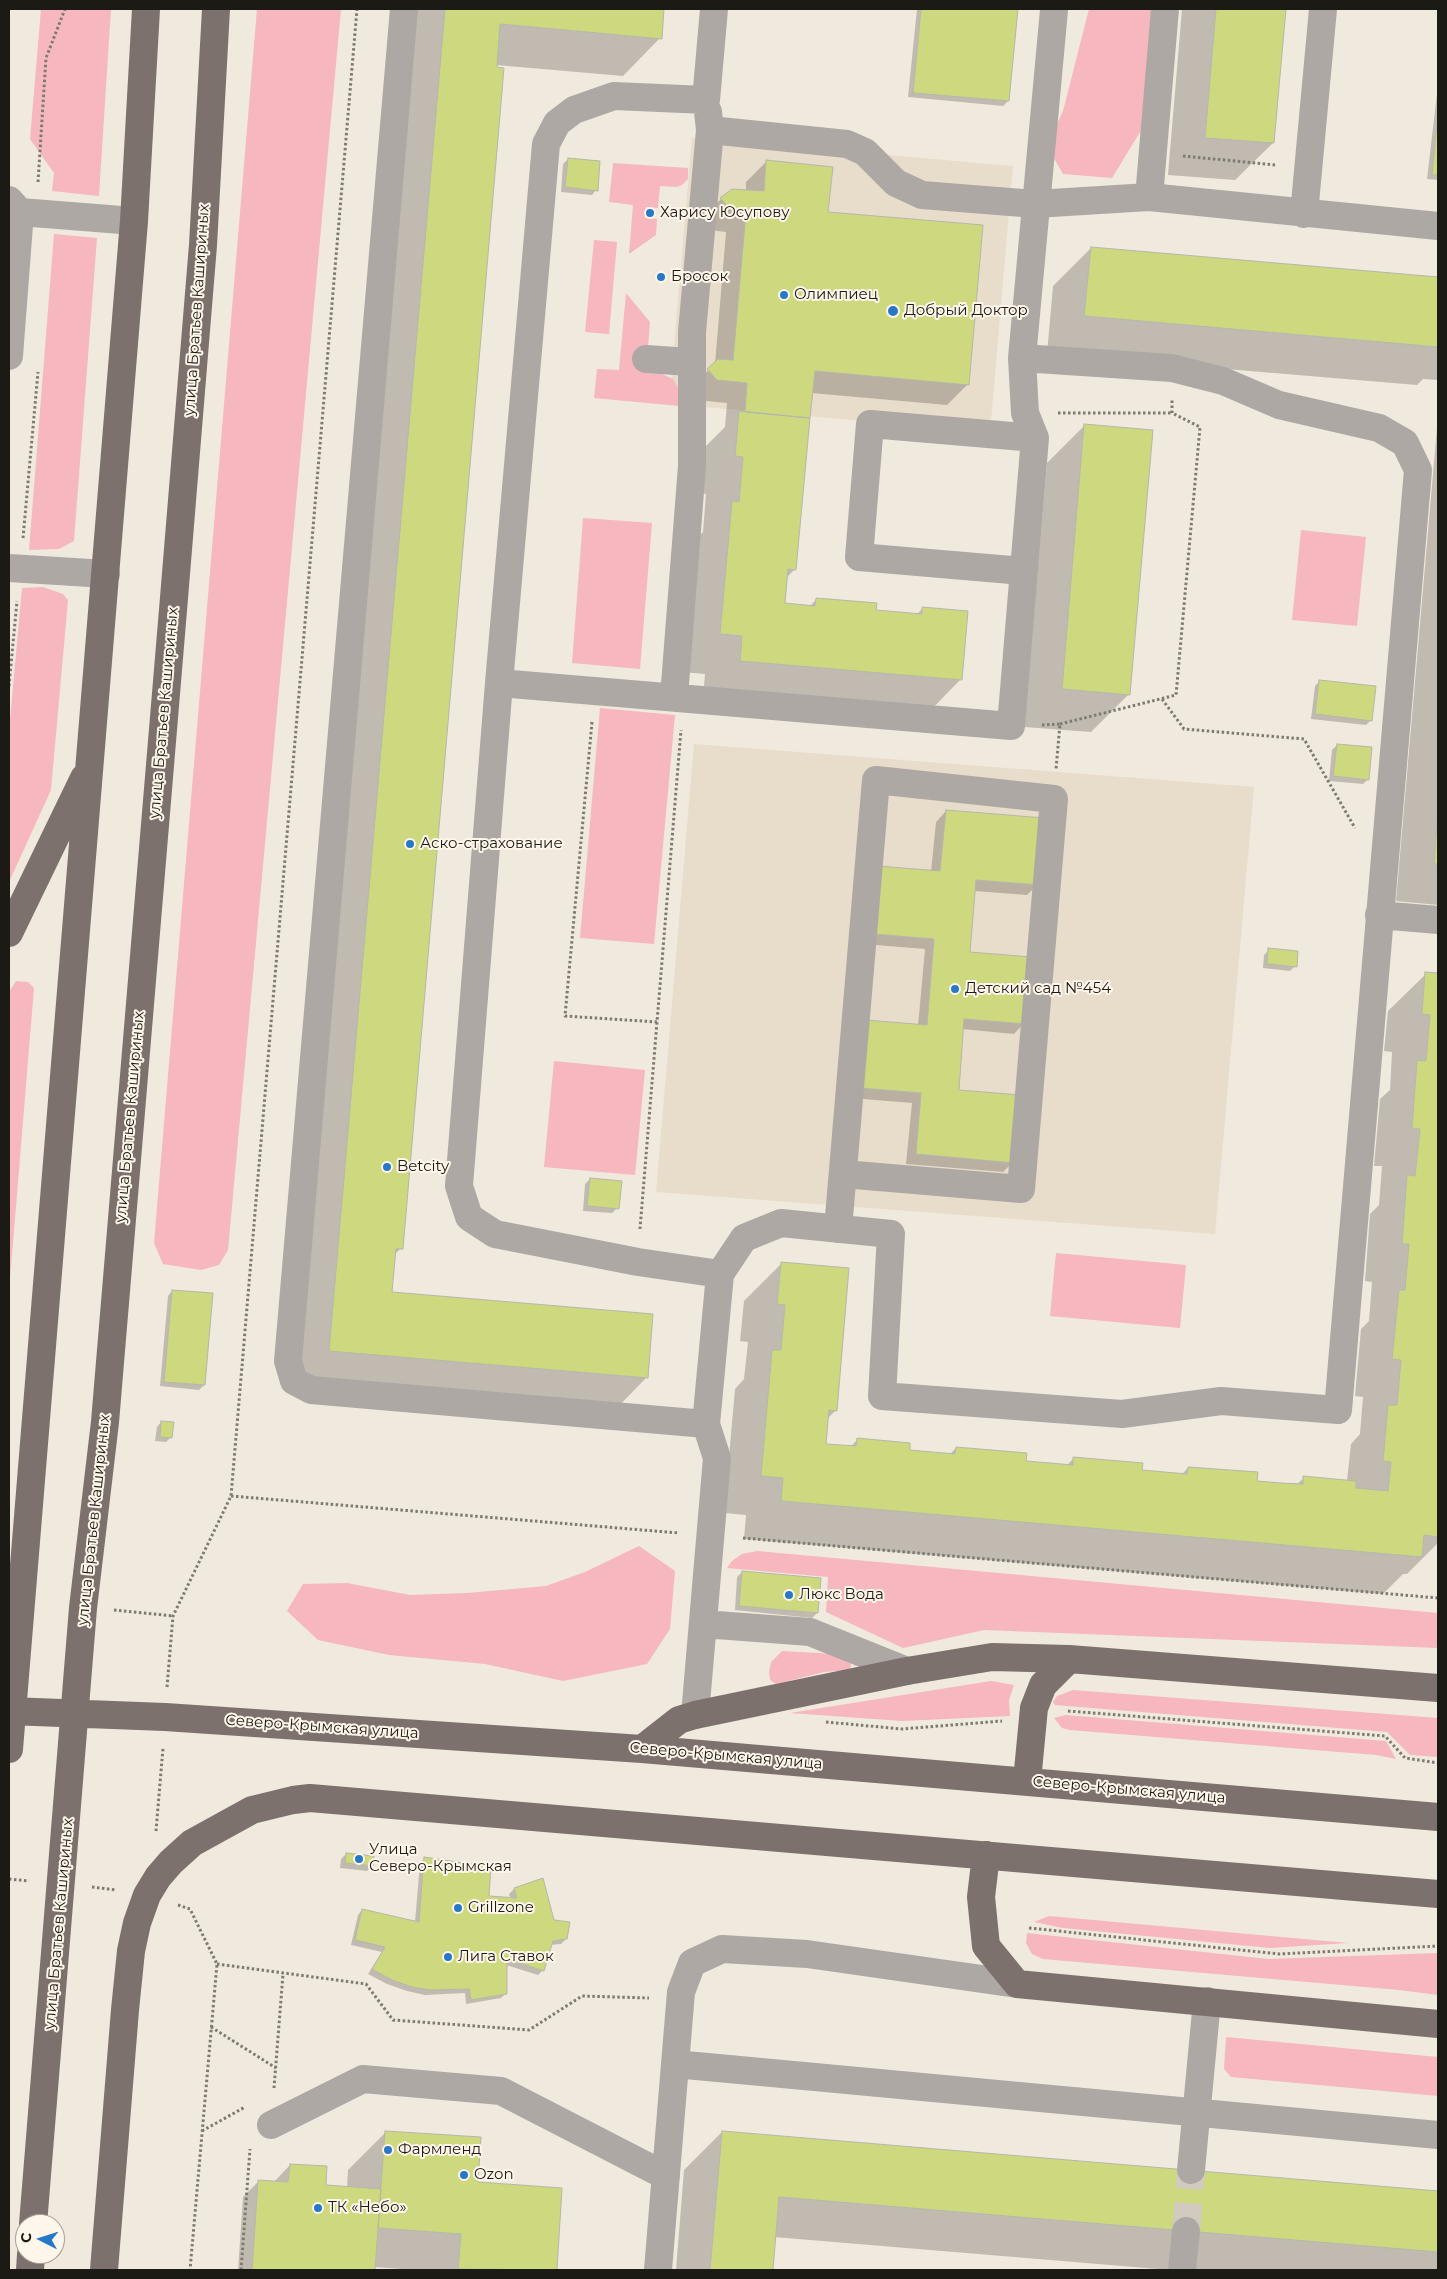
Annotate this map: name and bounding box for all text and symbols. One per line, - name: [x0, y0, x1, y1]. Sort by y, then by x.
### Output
- street label: улица Братьев Кашириных: [181, 204, 213, 416]
- place label: Харису Юсупову: [660, 204, 790, 222]
- marker: Харису Юсупову: [644, 207, 656, 219]
- place label: Бросок: [671, 268, 728, 286]
- marker: Бросок: [655, 271, 667, 283]
- place label: Олимпиец: [794, 286, 878, 304]
- marker: Олимпиец: [778, 289, 790, 301]
- place label: Добрый Доктор: [904, 302, 1028, 320]
- marker: Добрый Доктор: [886, 304, 900, 318]
- street label: улица Братьев Кашириных: [146, 607, 182, 819]
- place label: Аско-страхование: [420, 835, 563, 853]
- marker: Аско-страхование: [404, 838, 416, 850]
- place label: Детский сад №454: [965, 980, 1111, 998]
- marker: Детский сад №454: [949, 983, 961, 995]
- street label: улица Братьев Кашириных: [112, 1011, 148, 1223]
- place label: Betcity: [397, 1158, 449, 1176]
- marker: Betcity: [381, 1161, 393, 1173]
- street label: улица Братьев Кашириных: [74, 1414, 114, 1626]
- place label: Люкс Вода: [799, 1586, 884, 1604]
- marker: Люкс Вода: [783, 1589, 795, 1601]
- street label: Северо-Крымская улица: [225, 1711, 419, 1743]
- street label: Северо-Крымская улица: [629, 1739, 823, 1773]
- street label: Северо-Крымская улица: [1032, 1773, 1226, 1807]
- street label: улица Братьев Кашириных: [41, 1818, 77, 2030]
- place label: Улица Северо-Крымская: [369, 1841, 512, 1876]
- marker: Улица Северо-Крымская: [353, 1853, 365, 1865]
- place label: Grillzone: [468, 1899, 534, 1917]
- marker: Grillzone: [452, 1902, 464, 1914]
- place label: Лига Ставок: [458, 1948, 554, 1966]
- marker: Лига Ставок: [442, 1951, 454, 1963]
- place label: Фармленд: [398, 2141, 481, 2159]
- marker: Фармленд: [382, 2144, 394, 2156]
- place label: Ozon: [474, 2166, 514, 2184]
- marker: Ozon: [458, 2169, 470, 2181]
- place label: ТК «Небо»: [328, 2199, 407, 2217]
- marker: ТК «Небо»: [312, 2202, 324, 2214]
- north arrow: [15, 2214, 65, 2264]
- text: С: [17, 2232, 35, 2244]

